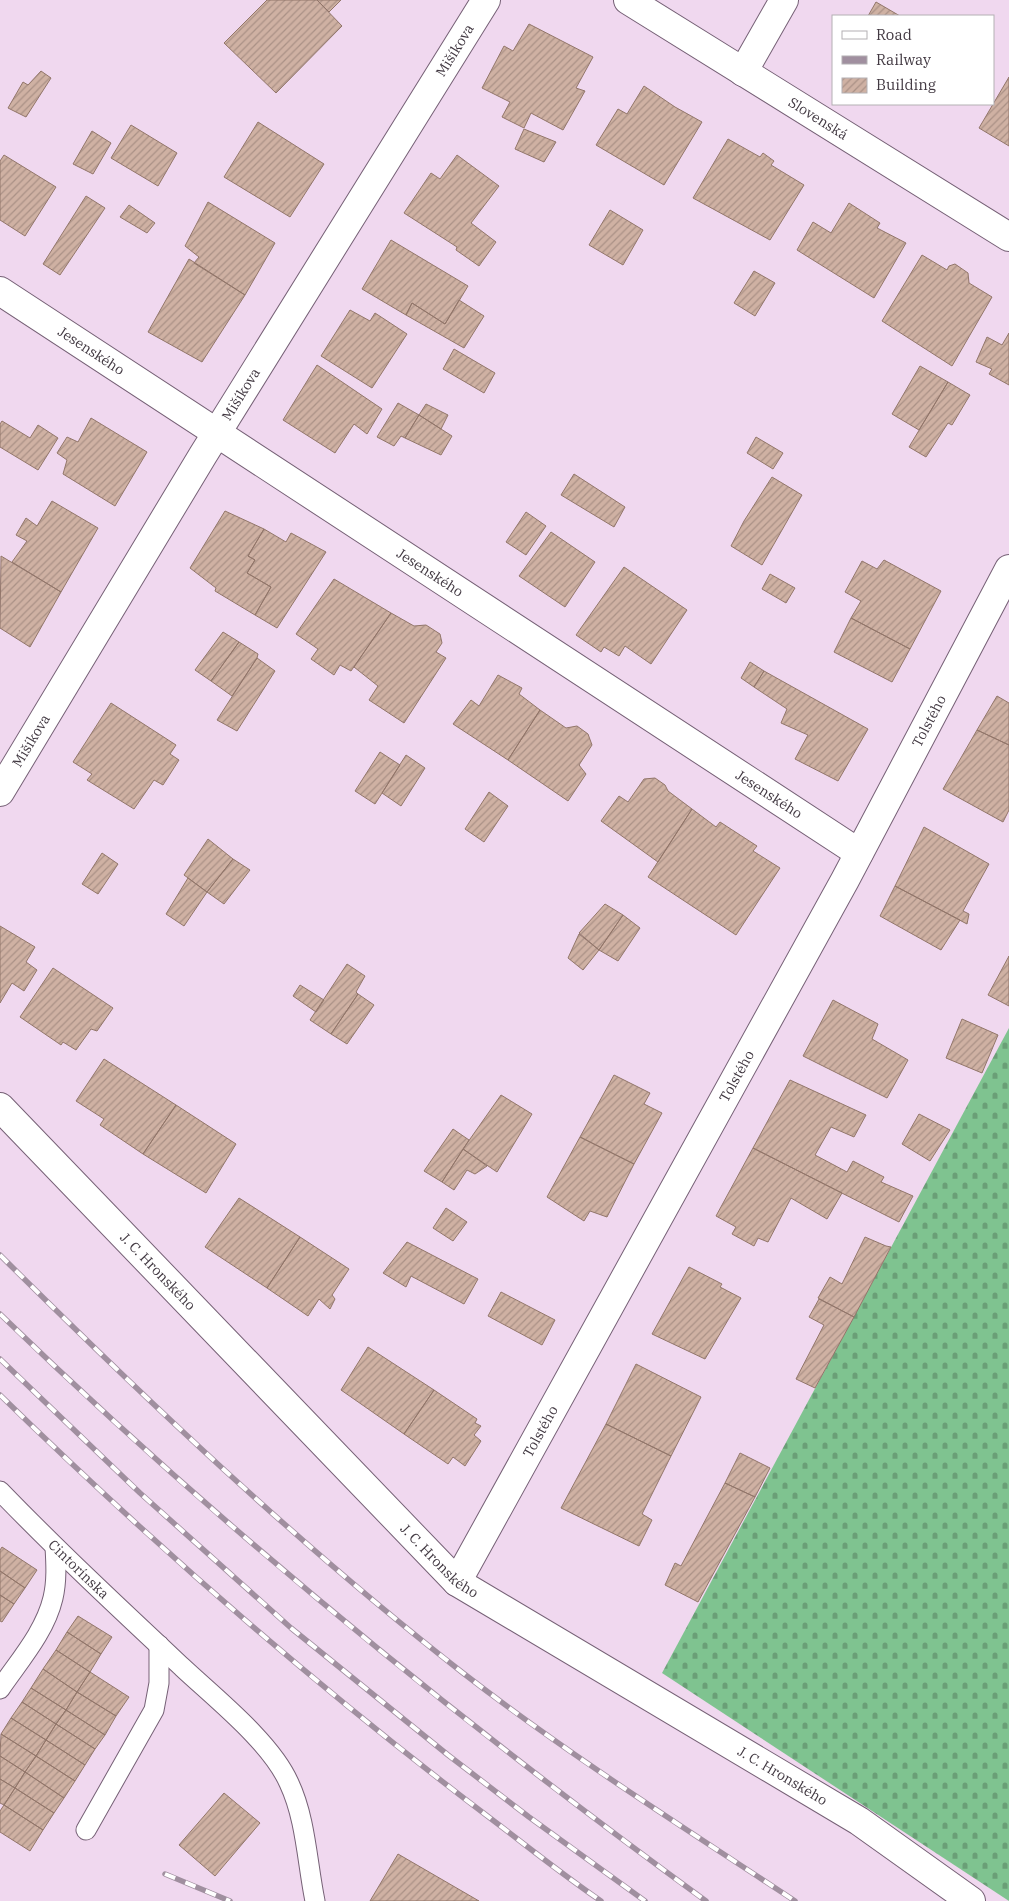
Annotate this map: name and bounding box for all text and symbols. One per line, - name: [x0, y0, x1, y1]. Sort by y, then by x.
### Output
- legend: [832, 15, 994, 105]
- street label: Mišíkova: [432, 20, 478, 80]
- text: Road: [876, 25, 912, 44]
- text: Railway: [876, 50, 931, 69]
- text: Building: [876, 75, 936, 94]
- street label: Slovenská: [785, 93, 852, 144]
- street label: Jesenského: [54, 322, 128, 379]
- street label: Mišíkova: [218, 364, 264, 424]
- street label: Jesenského: [393, 544, 467, 601]
- street label: Tolstého: [908, 692, 950, 750]
- street label: Mišíkova: [8, 711, 54, 770]
- street label: Jesenského: [732, 766, 806, 823]
- street label: Tolstého: [715, 1047, 758, 1105]
- street label: J. C. Hronského: [116, 1229, 200, 1314]
- street label: Tolstého: [519, 1402, 562, 1461]
- street label: J. C. Hronského: [397, 1520, 482, 1602]
- street label: Cintorínska: [45, 1536, 113, 1603]
- street label: J. C. Hronského: [734, 1742, 831, 1809]

